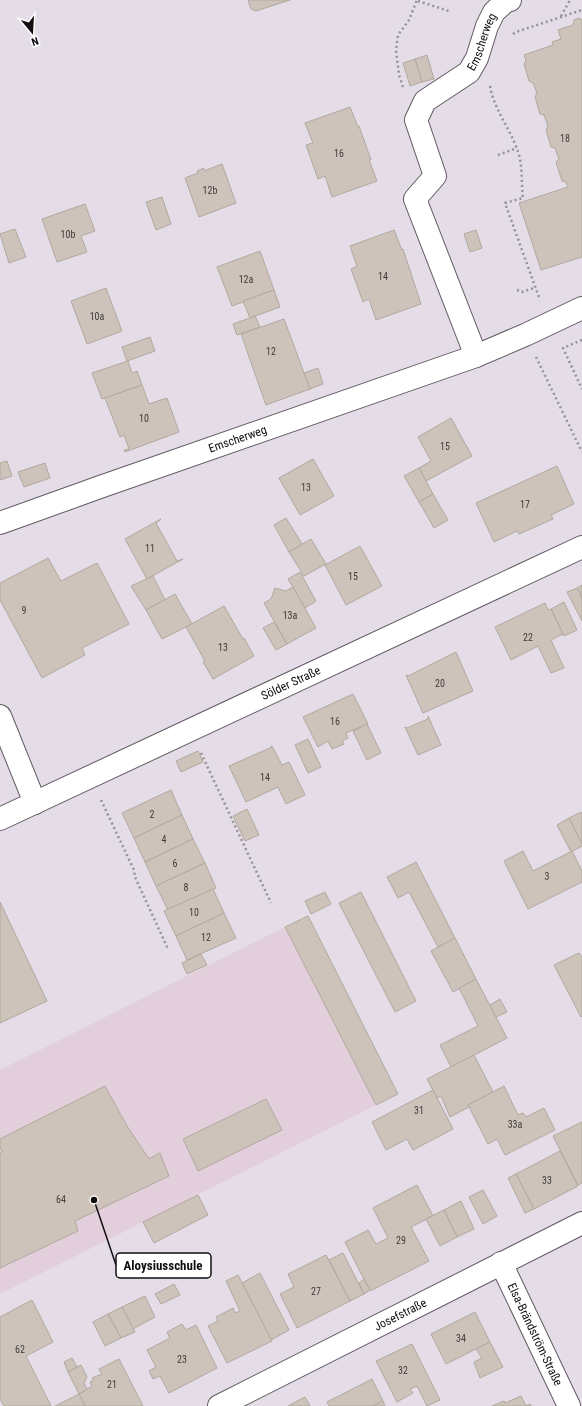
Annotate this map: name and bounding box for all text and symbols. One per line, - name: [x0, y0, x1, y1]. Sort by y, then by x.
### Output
- street label: Emscherweg: [464, 11, 499, 73]
- north arrow: [12, 12, 52, 52]
- text: N: [29, 34, 40, 48]
- house number: 18: [560, 133, 570, 144]
- house number: 16: [334, 148, 344, 159]
- house number: 12b: [203, 185, 217, 196]
- house number: 10b: [61, 229, 75, 240]
- house number: 14: [378, 271, 388, 282]
- house number: 12a: [239, 274, 254, 285]
- house number: 10a: [90, 311, 105, 322]
- house number: 12: [266, 346, 276, 357]
- house number: 10: [139, 413, 149, 424]
- street label: Emscherweg: [207, 422, 269, 456]
- house number: 15: [440, 441, 450, 452]
- house number: 13: [301, 482, 311, 493]
- house number: 17: [520, 499, 530, 510]
- house number: 11: [145, 543, 155, 554]
- house number: 15: [348, 571, 358, 582]
- house number: 9: [22, 605, 27, 616]
- house number: 13a: [283, 610, 298, 621]
- house number: 22: [523, 632, 533, 643]
- house number: 13: [218, 642, 228, 653]
- street label: Sölder Straße: [259, 663, 323, 703]
- house number: 20: [435, 678, 445, 689]
- house number: 16: [330, 716, 340, 727]
- house number: 14: [260, 772, 270, 783]
- house number: 2: [150, 809, 155, 820]
- house number: 4: [162, 834, 167, 845]
- house number: 6: [173, 858, 178, 869]
- house number: 3: [545, 871, 550, 882]
- house number: 8: [184, 882, 189, 893]
- house number: 10: [189, 907, 199, 918]
- house number: 12: [201, 932, 211, 943]
- house number: 31: [414, 1105, 424, 1116]
- house number: 33a: [508, 1119, 523, 1130]
- house number: 33: [542, 1175, 552, 1186]
- house number: 64: [56, 1194, 66, 1205]
- house number: 29: [396, 1235, 406, 1246]
- callout: Aloysiusschule: [116, 1253, 211, 1278]
- text: Aloysiusschule: [124, 1258, 202, 1273]
- street label: Elsa-Brändström-Straße: [505, 1281, 565, 1388]
- house number: 27: [311, 1286, 321, 1297]
- street label: Josefstraße: [372, 1295, 429, 1334]
- house number: 34: [456, 1333, 466, 1344]
- house number: 62: [15, 1344, 25, 1355]
- house number: 23: [177, 1354, 187, 1365]
- house number: 32: [398, 1365, 408, 1376]
- house number: 21: [107, 1379, 117, 1390]

